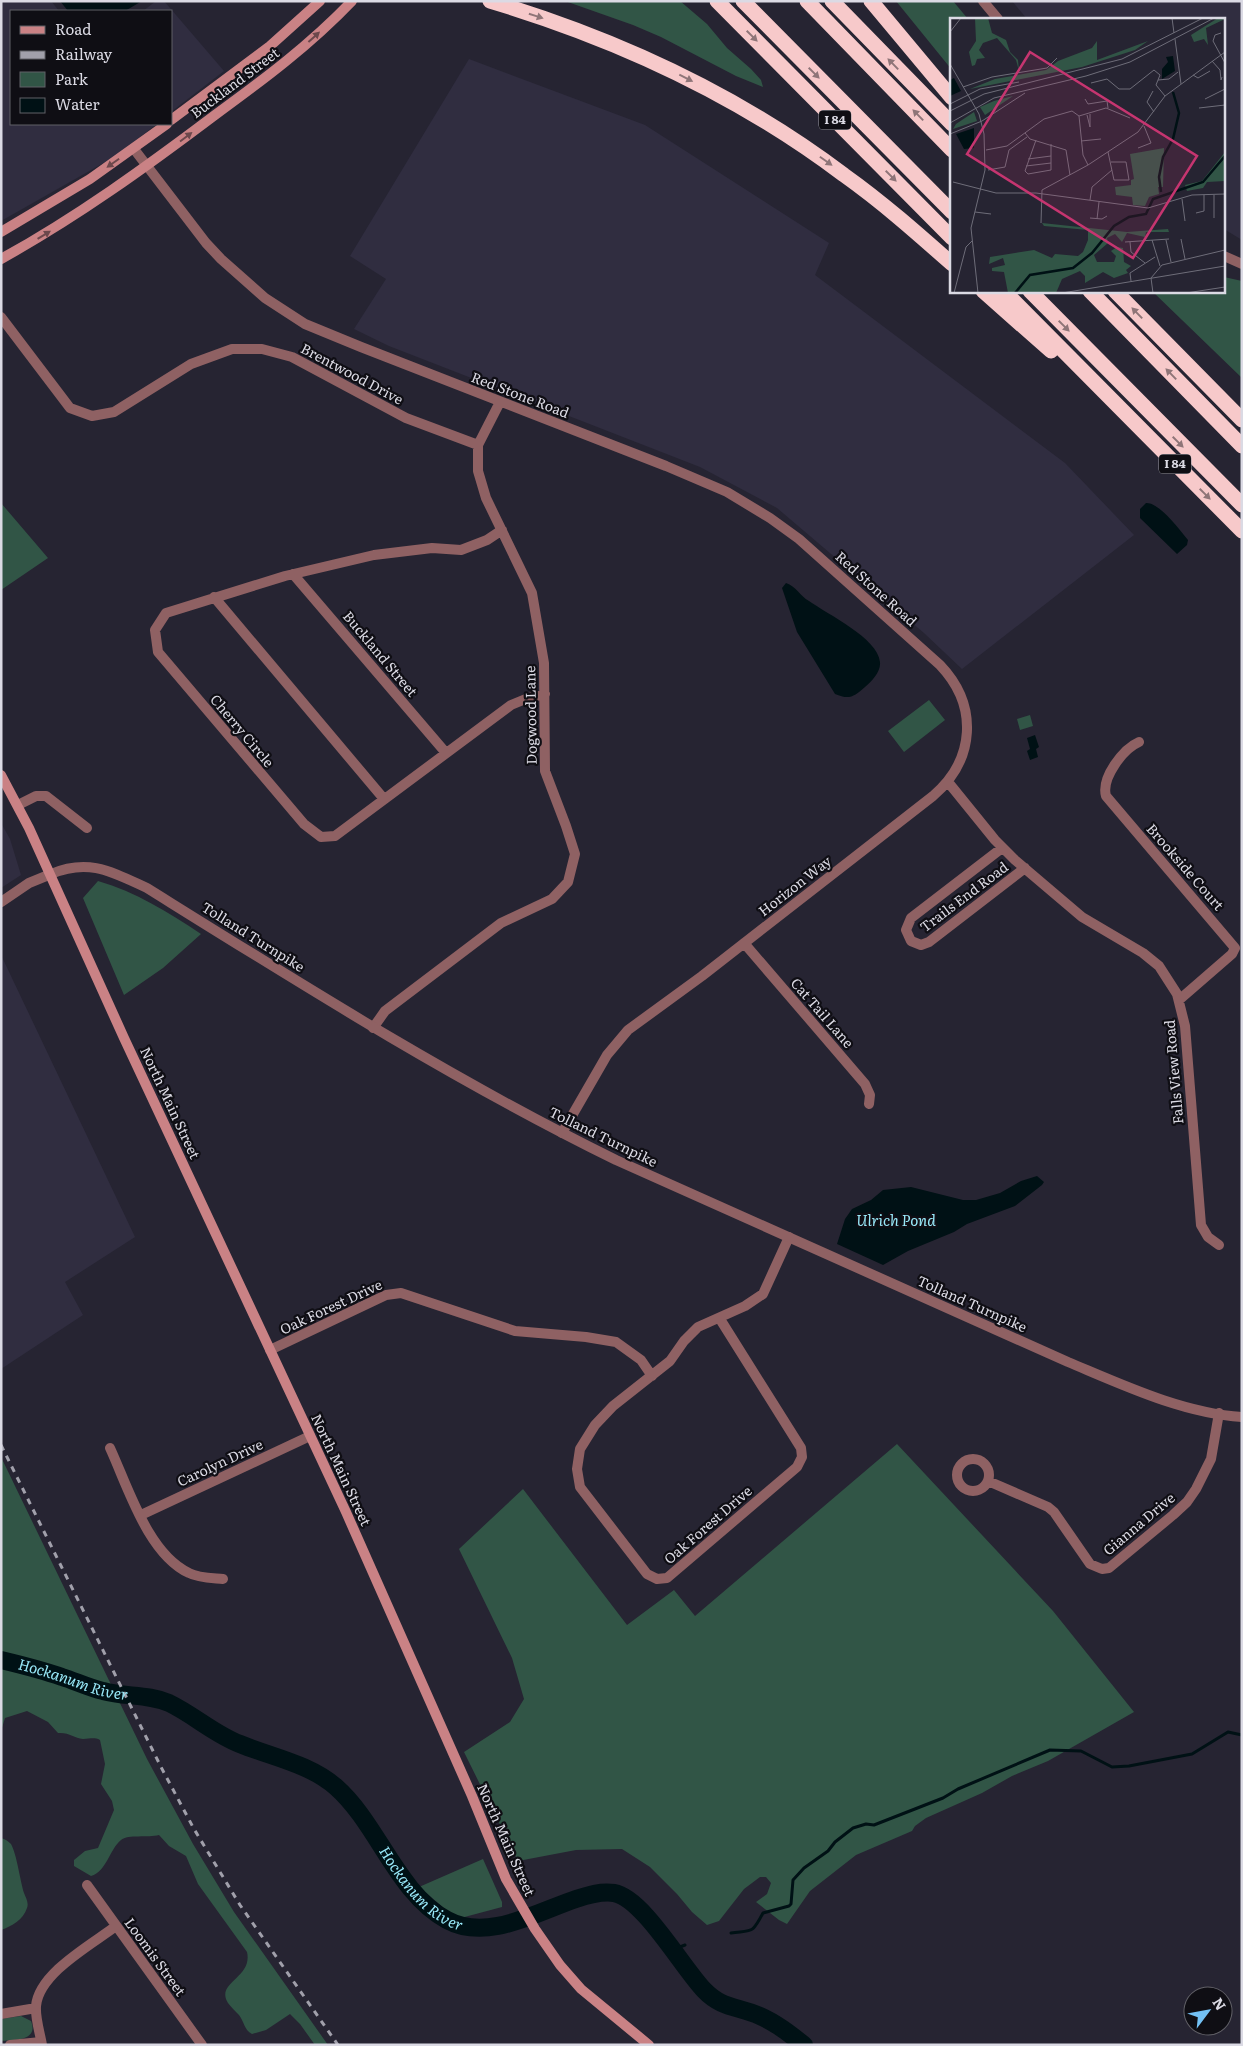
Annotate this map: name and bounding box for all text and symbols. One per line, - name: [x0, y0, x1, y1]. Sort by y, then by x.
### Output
- legend: [10, 10, 172, 125]
- one-way arrow: [529, 13, 544, 20]
- text: Road: [55, 17, 91, 40]
- inset map: [950, 18, 1226, 292]
- one-way arrow: [746, 29, 758, 41]
- one-way arrow: [308, 32, 321, 43]
- text: Railway: [55, 42, 113, 65]
- street label: Buckland Street: [186, 42, 283, 122]
- one-way arrow: [887, 58, 899, 70]
- text: Park: [55, 67, 89, 90]
- one-way arrow: [808, 67, 820, 79]
- one-way arrow: [679, 74, 694, 82]
- text: Water: [55, 92, 100, 115]
- one-way arrow: [912, 109, 924, 121]
- road number: I 84: [819, 110, 851, 130]
- one-way arrow: [179, 132, 193, 142]
- one-way arrow: [819, 156, 833, 166]
- one-way arrow: [106, 158, 120, 168]
- one-way arrow: [884, 170, 896, 182]
- one-way arrow: [37, 230, 50, 239]
- one-way arrow: [1131, 308, 1143, 320]
- one-way arrow: [1058, 320, 1070, 332]
- street label: Brentwood Drive: [298, 338, 407, 409]
- street label: Red Stone Road: [468, 366, 573, 422]
- one-way arrow: [1165, 368, 1177, 380]
- one-way arrow: [1172, 435, 1184, 447]
- road number: I 84: [1159, 454, 1191, 474]
- one-way arrow: [1199, 488, 1211, 500]
- street label: Red Stone Road: [832, 546, 922, 631]
- street label: Buckland Street: [339, 606, 423, 701]
- street label: Dogwood Lane: [519, 665, 541, 765]
- street label: Cherry Circle: [206, 690, 279, 771]
- street label: Brookside Court: [1142, 819, 1229, 914]
- street label: Horizon Way: [754, 850, 836, 920]
- street label: Trails End Road: [915, 856, 1012, 936]
- street label: Tolland Turnpike: [198, 896, 309, 976]
- street label: Cat Tail Lane: [787, 973, 859, 1052]
- street label: Falls View Road: [1158, 1019, 1188, 1125]
- street label: North Main Street: [136, 1043, 206, 1162]
- street label: Tolland Turnpike: [546, 1101, 661, 1171]
- water label: Ulrich Pond: [856, 1208, 936, 1231]
- street label: Tolland Turnpike: [914, 1270, 1031, 1336]
- street label: Oak Forest Drive: [276, 1274, 385, 1339]
- street label: North Main Street: [307, 1410, 377, 1529]
- street label: Carolyn Drive: [173, 1433, 266, 1491]
- street label: Oak Forest Drive: [659, 1480, 756, 1568]
- street label: Gianna Drive: [1098, 1487, 1179, 1559]
- water label: Hockanum River: [16, 1652, 129, 1705]
- street label: North Main Street: [473, 1780, 541, 1899]
- water label: Hockanum River: [374, 1841, 466, 1936]
- street label: Loomis Street: [120, 1913, 191, 2000]
- north arrow: [1183, 1986, 1233, 2036]
- text: N: [1208, 1993, 1232, 2014]

